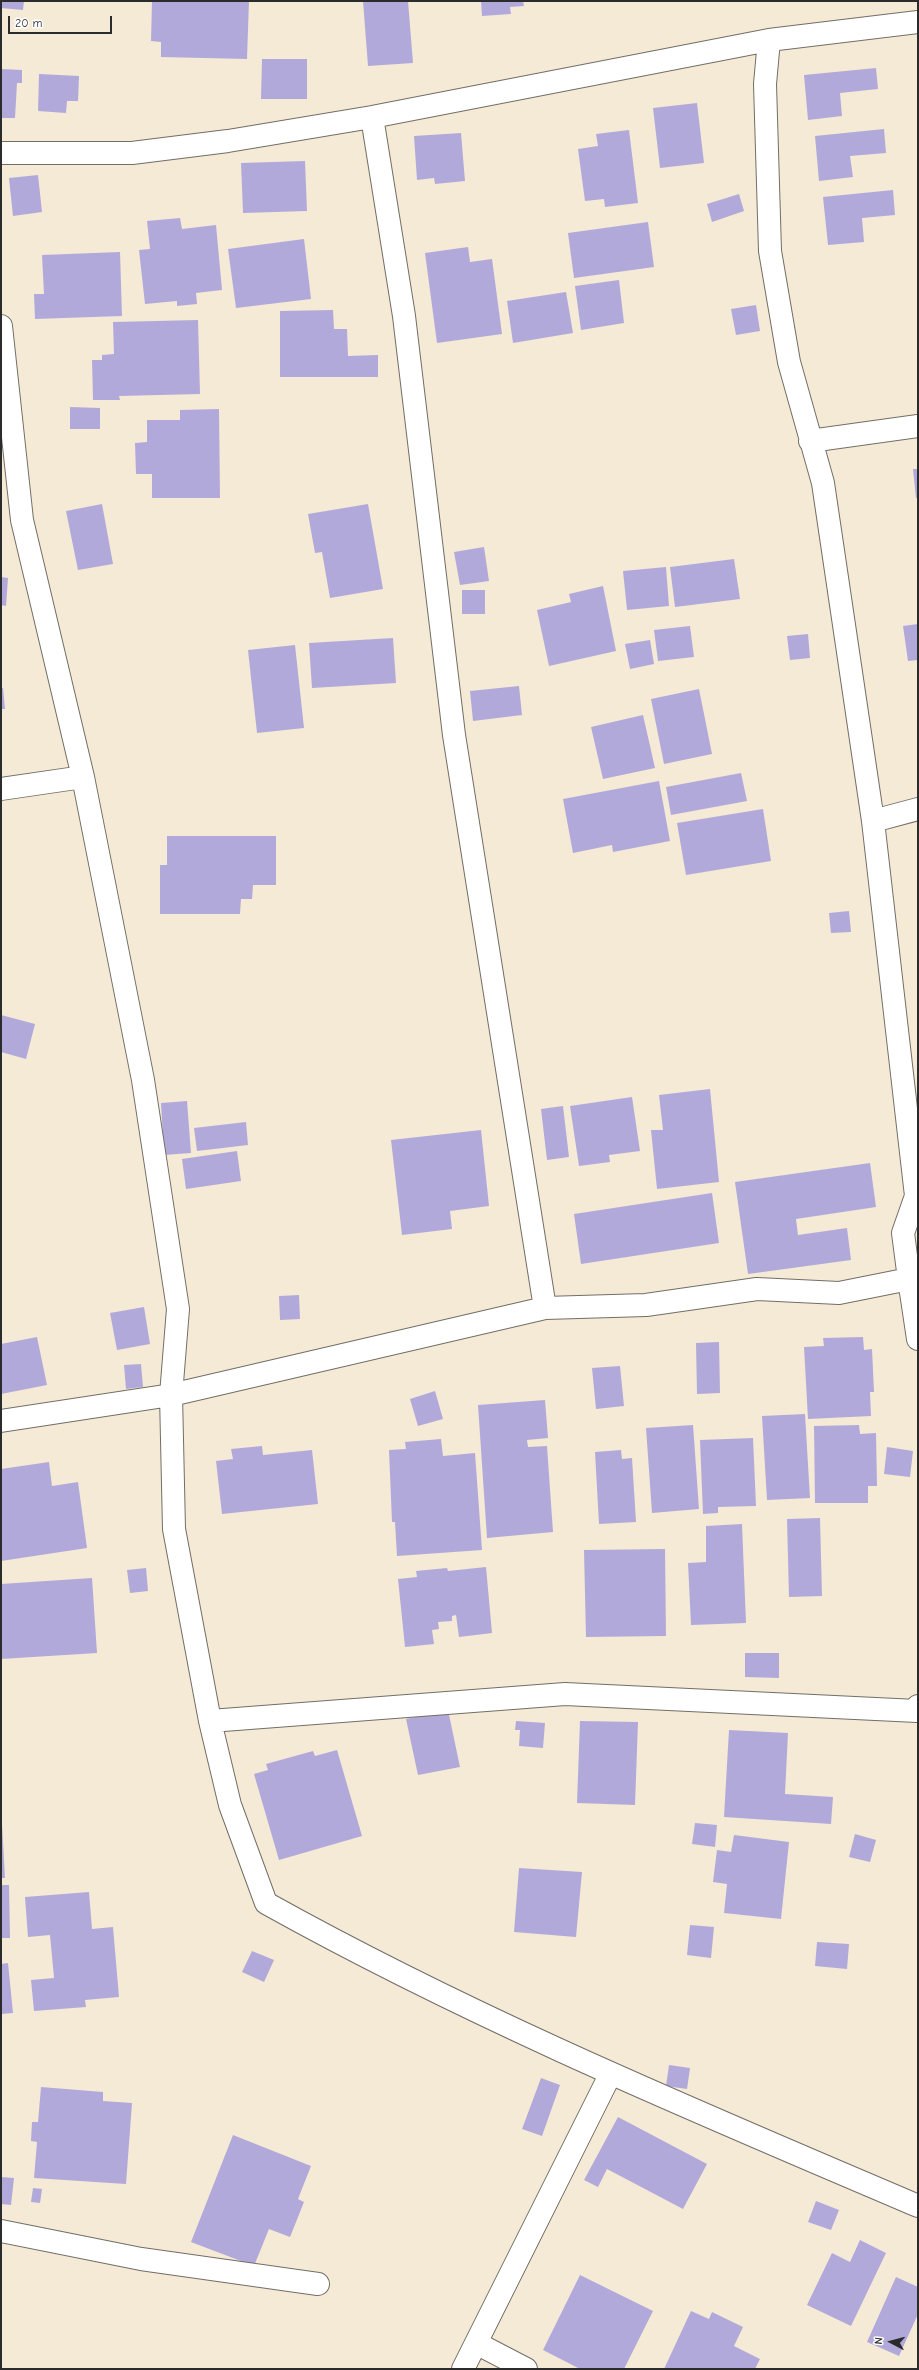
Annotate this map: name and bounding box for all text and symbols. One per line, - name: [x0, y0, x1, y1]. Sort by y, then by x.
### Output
- scale bar: [10, 8, 114, 34]
- text: 20 m: [15, 16, 43, 30]
- north arrow: [871, 2322, 911, 2362]
- text: N: [872, 2336, 885, 2345]

